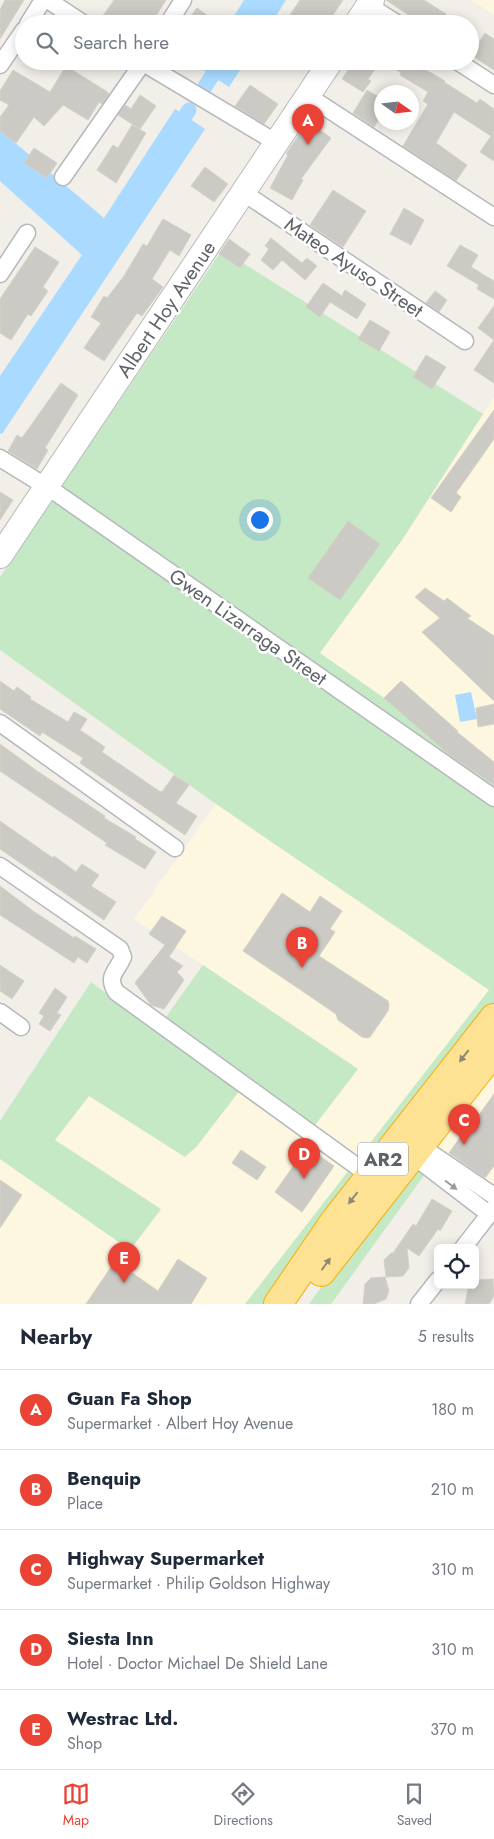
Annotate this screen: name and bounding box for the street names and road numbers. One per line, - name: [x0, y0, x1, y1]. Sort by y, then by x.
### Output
- street label: Mateo Ayuso Street: [278, 210, 429, 325]
- street label: Albert Hoy Avenue: [110, 235, 223, 383]
- street label: Gwen Lizarraga Street: [163, 562, 333, 693]
- road number: AR2: [358, 1142, 408, 1176]

